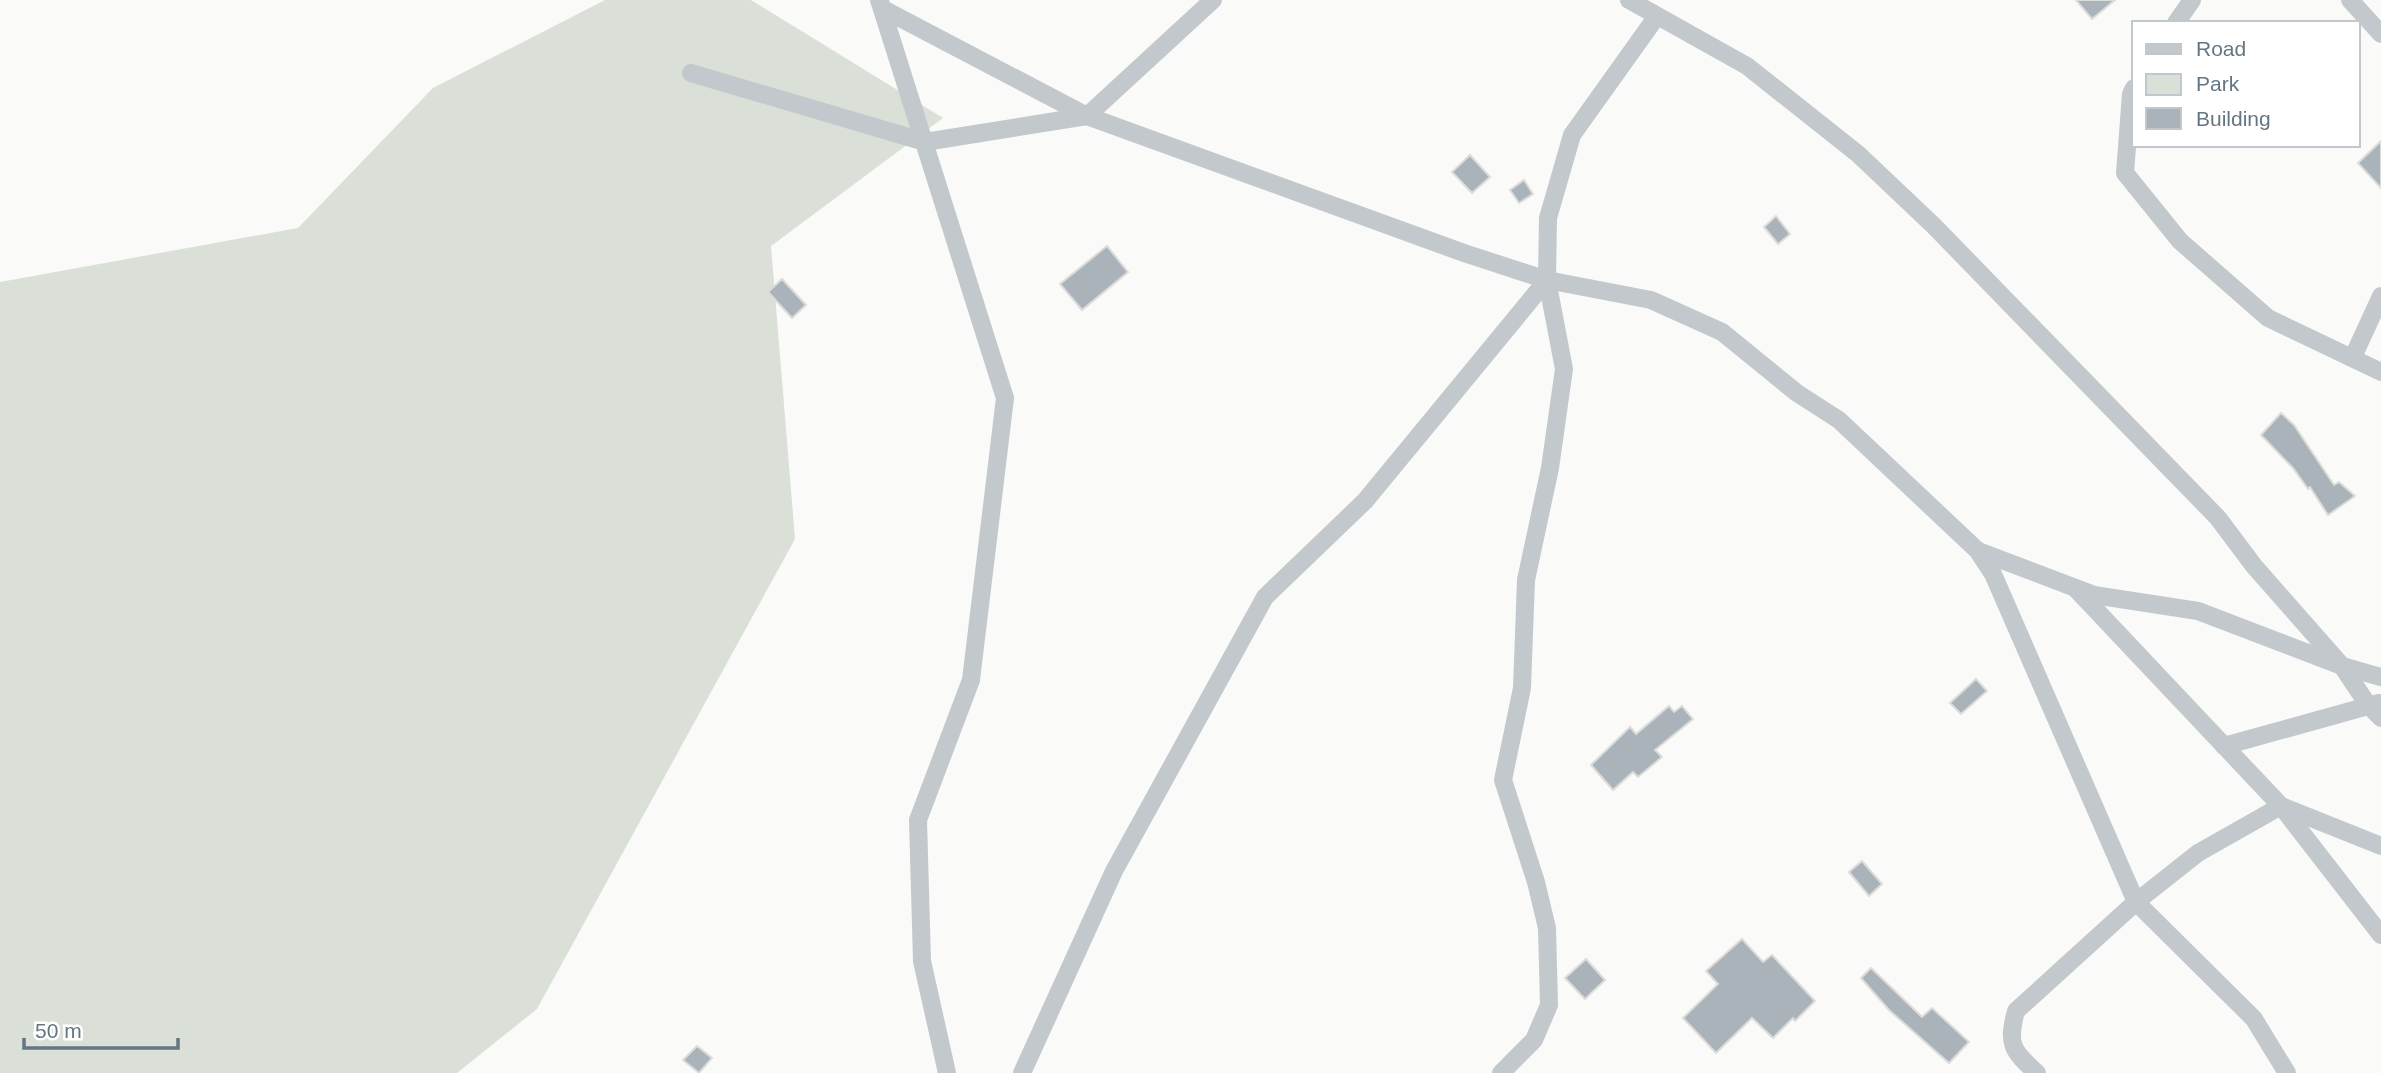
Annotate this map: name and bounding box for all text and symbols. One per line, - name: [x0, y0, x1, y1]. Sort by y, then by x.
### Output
- legend: [2132, 21, 2360, 147]
- text: Road: [2196, 37, 2246, 60]
- text: Park: [2196, 72, 2240, 95]
- text: Building: [2196, 107, 2271, 130]
- scale bar: [24, 1006, 178, 1050]
- text: 50 m: [35, 1019, 82, 1042]

